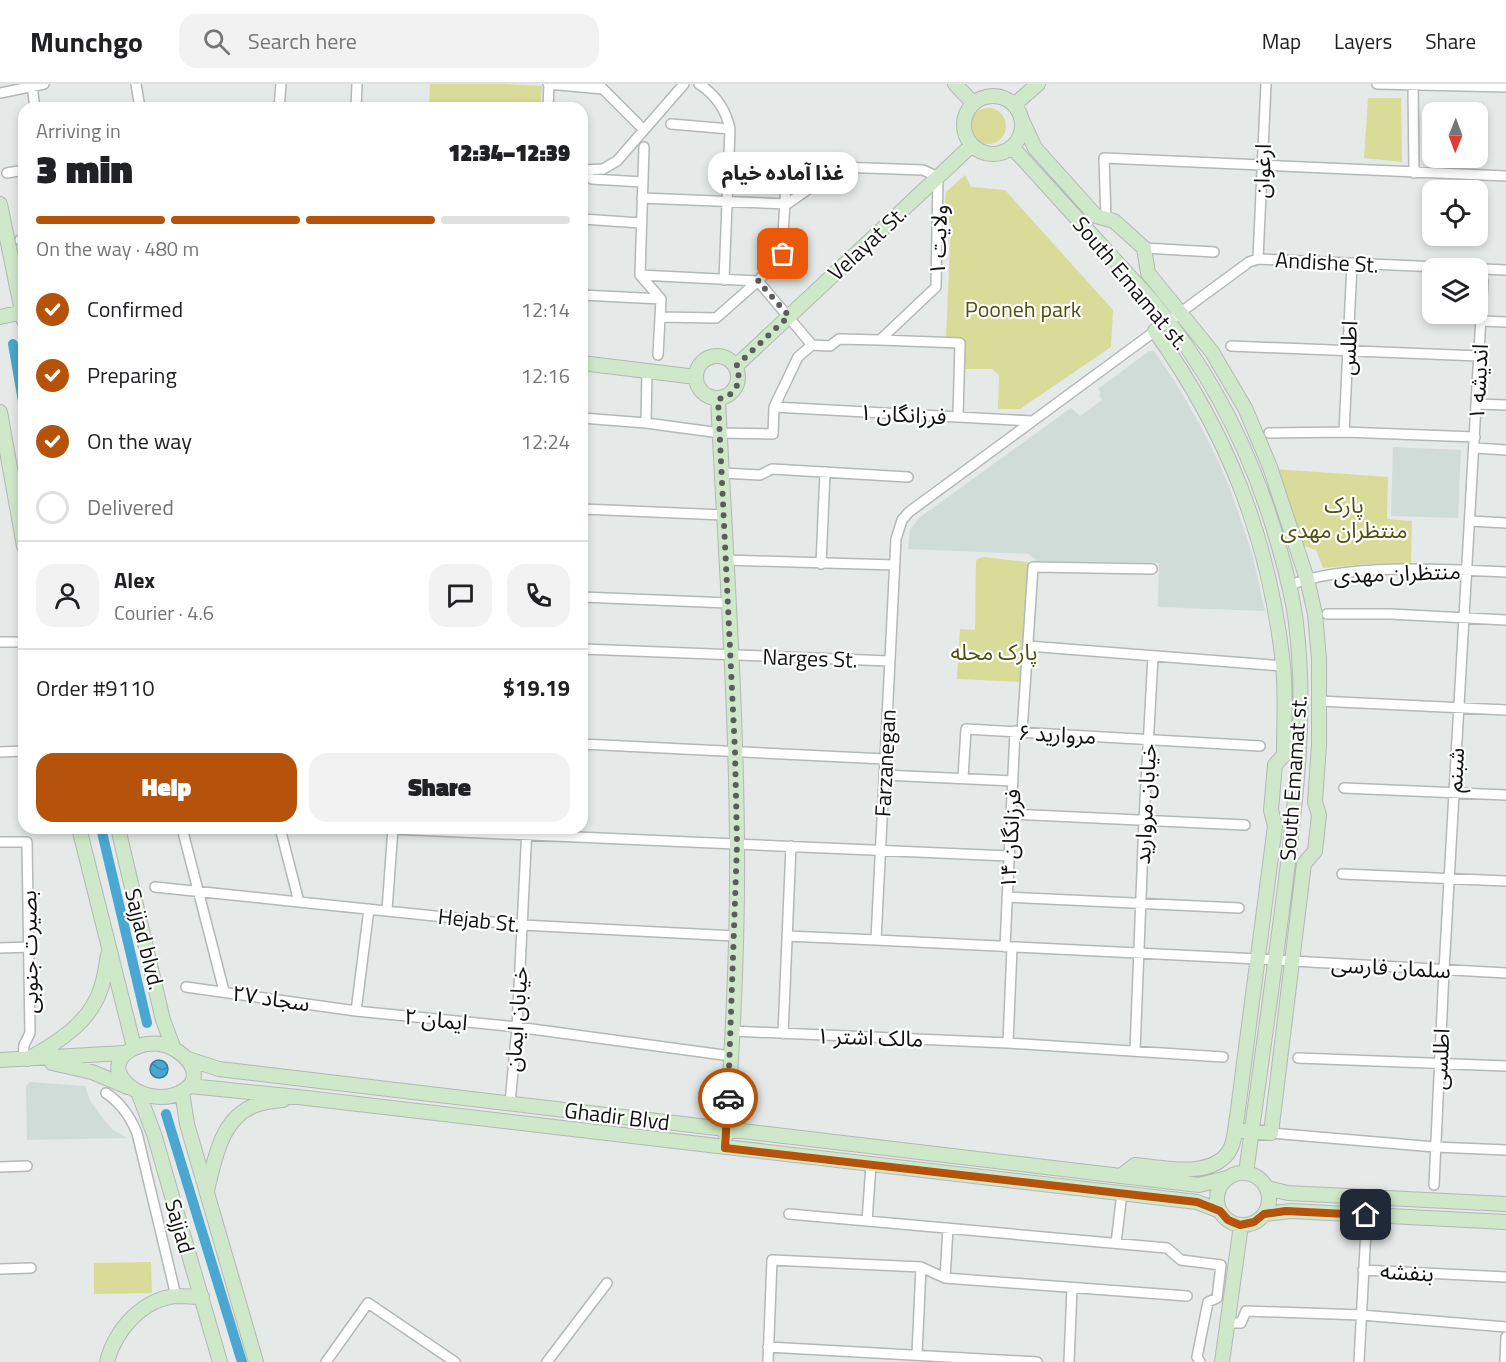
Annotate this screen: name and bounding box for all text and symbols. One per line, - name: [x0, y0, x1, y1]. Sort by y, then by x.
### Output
- search box: [179, 14, 599, 68]
- text: Munchgo: [30, 20, 143, 63]
- text: Search here: [248, 24, 357, 58]
- icon: search: [200, 25, 233, 58]
- text: Map: [1262, 25, 1301, 57]
- text: Layers: [1334, 25, 1392, 57]
- text: Share: [1425, 25, 1476, 57]
- north arrow: [1422, 102, 1488, 168]
- map controls: [1422, 102, 1488, 324]
- text: Arriving in: [36, 115, 121, 146]
- text: 12:34–12:39: [448, 136, 570, 170]
- text: 3 min: [36, 139, 133, 198]
- street label: ارغوان: [1244, 143, 1280, 199]
- callout: غذا آماده خیام: [708, 152, 858, 194]
- text: غذا آماده خیام: [722, 157, 844, 188]
- button: locate: [1422, 180, 1488, 246]
- street label: Velayat St.: [820, 197, 914, 289]
- street label: ولایت ۱: [920, 204, 956, 276]
- street label: South Emamat st.: [1065, 209, 1197, 357]
- pin: [757, 228, 808, 279]
- text: On the way · 480 m: [36, 233, 199, 264]
- icon: bag: [766, 237, 799, 270]
- street label: Andishe St.: [1274, 242, 1380, 282]
- button: layers: [1422, 258, 1488, 324]
- text: Confirmed: [87, 292, 183, 326]
- park label: Pooneh park: [965, 292, 1082, 326]
- icon: check: [36, 293, 69, 326]
- text: 12:14: [521, 294, 570, 325]
- street label: اطلس: [1330, 320, 1366, 376]
- street label: اندیشه ۱: [1459, 343, 1497, 421]
- text: Preparing: [87, 358, 177, 392]
- icon: check: [36, 359, 69, 392]
- text: 12:16: [521, 360, 570, 391]
- street label: فرزانگان ۱: [859, 395, 947, 433]
- text: On the way: [87, 424, 192, 458]
- icon: check: [36, 425, 69, 458]
- text: 12:24: [521, 426, 570, 457]
- park label: پارک منتظران مهدی: [1280, 488, 1408, 547]
- text: Delivered: [87, 490, 174, 524]
- street label: منتظران مهدی: [1333, 554, 1461, 592]
- text: Alex: [114, 563, 155, 597]
- button: person: [36, 564, 99, 627]
- button: chat: [429, 564, 492, 627]
- button: phone: [507, 564, 570, 627]
- text: Courier · 4.6: [114, 597, 214, 628]
- park label: پارک محله: [950, 635, 1038, 669]
- street label: Narges St.: [762, 639, 858, 677]
- text: Order #9110: [36, 671, 155, 705]
- text: $19.19: [503, 671, 570, 705]
- street label: South Emamat st.: [1270, 694, 1316, 862]
- street label: Farzanegan: [865, 708, 905, 818]
- street label: مروارید ۶: [1017, 715, 1097, 753]
- street label: خیابان مروارید: [1125, 743, 1165, 865]
- street label: شبنم: [1437, 747, 1473, 793]
- button: Help: [36, 753, 297, 822]
- button: Share: [309, 753, 570, 822]
- street label: فرزانگان ۱۴: [990, 788, 1030, 890]
- street label: Sajjad blvd.: [116, 885, 174, 993]
- street label: بصیرت جنوبی: [11, 890, 47, 1014]
- street label: Hejab St.: [436, 899, 522, 941]
- street label: سلمان فارسی: [1330, 947, 1452, 987]
- street label: خیابان ایمان: [495, 965, 537, 1073]
- street label: سجاد ۲۷: [230, 976, 312, 1020]
- street label: ایمان ۲: [403, 999, 469, 1039]
- street label: مالک اشتر ۱: [816, 1018, 924, 1056]
- street label: اطلسی: [1421, 1027, 1459, 1091]
- courier: [698, 1068, 758, 1128]
- icon: car: [712, 1082, 745, 1115]
- street label: Ghadir Blvd: [562, 1093, 672, 1139]
- pin: [1340, 1189, 1391, 1240]
- street label: Sajjad: [156, 1195, 204, 1257]
- icon: home: [1349, 1198, 1382, 1231]
- street label: بنفشه: [1379, 1254, 1435, 1290]

